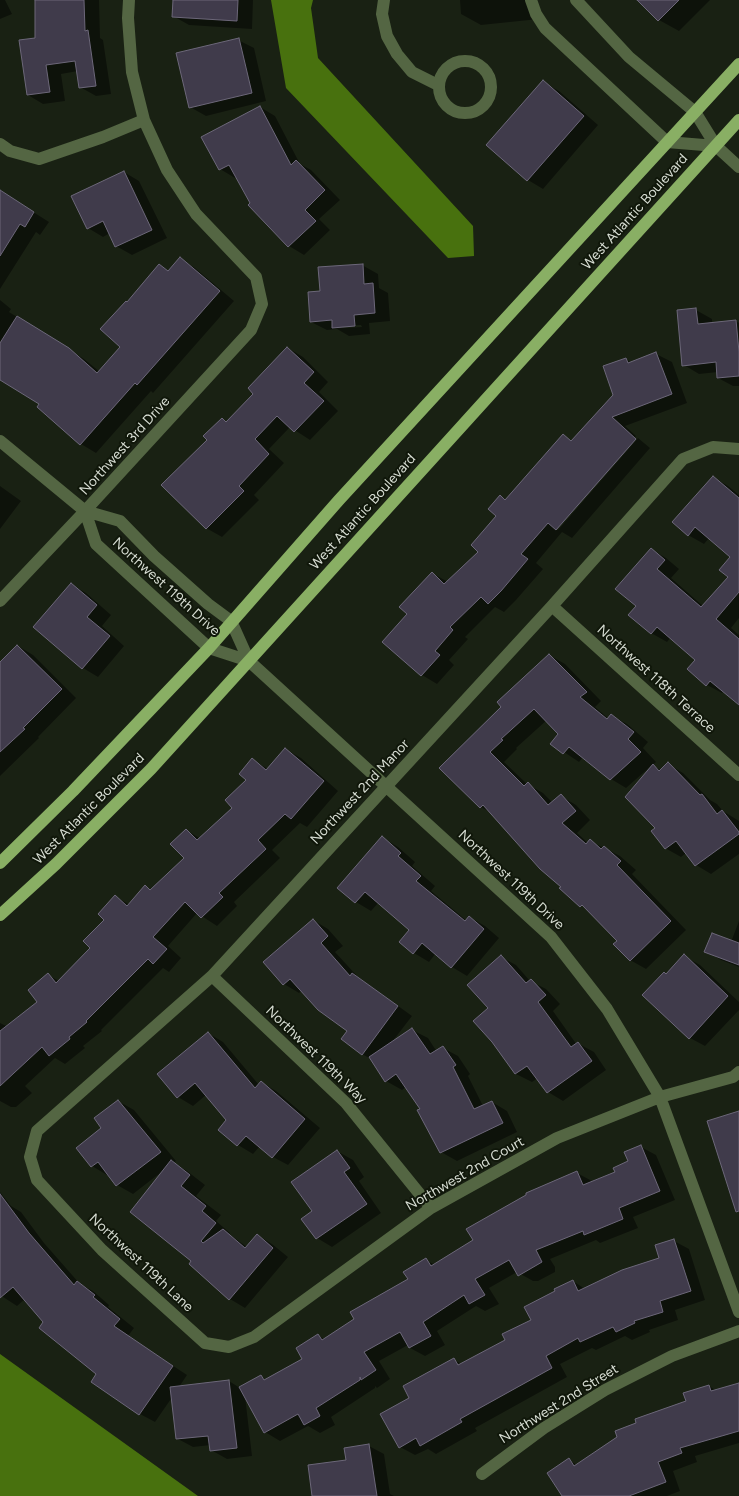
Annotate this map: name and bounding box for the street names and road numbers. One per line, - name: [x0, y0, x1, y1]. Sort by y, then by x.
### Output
- street label: West Atlantic Boulevard: [578, 151, 692, 273]
- street label: Northwest 3rd Drive: [76, 393, 174, 499]
- street label: West Atlantic Boulevard: [306, 451, 420, 573]
- street label: Northwest 119th Drive: [109, 534, 223, 640]
- street label: Northwest 118th Terrace: [593, 621, 719, 737]
- street label: Northwest 2nd Manor: [307, 736, 413, 848]
- street label: West Atlantic Boulevard: [30, 750, 148, 868]
- street label: Northwest 119th Drive: [455, 827, 567, 933]
- street label: Northwest 119th Way: [262, 1003, 370, 1107]
- street label: Northwest 2nd Court: [403, 1133, 527, 1215]
- street label: Northwest 119th Lane: [85, 1210, 197, 1316]
- street label: Northwest 2nd Street: [496, 1361, 622, 1447]

